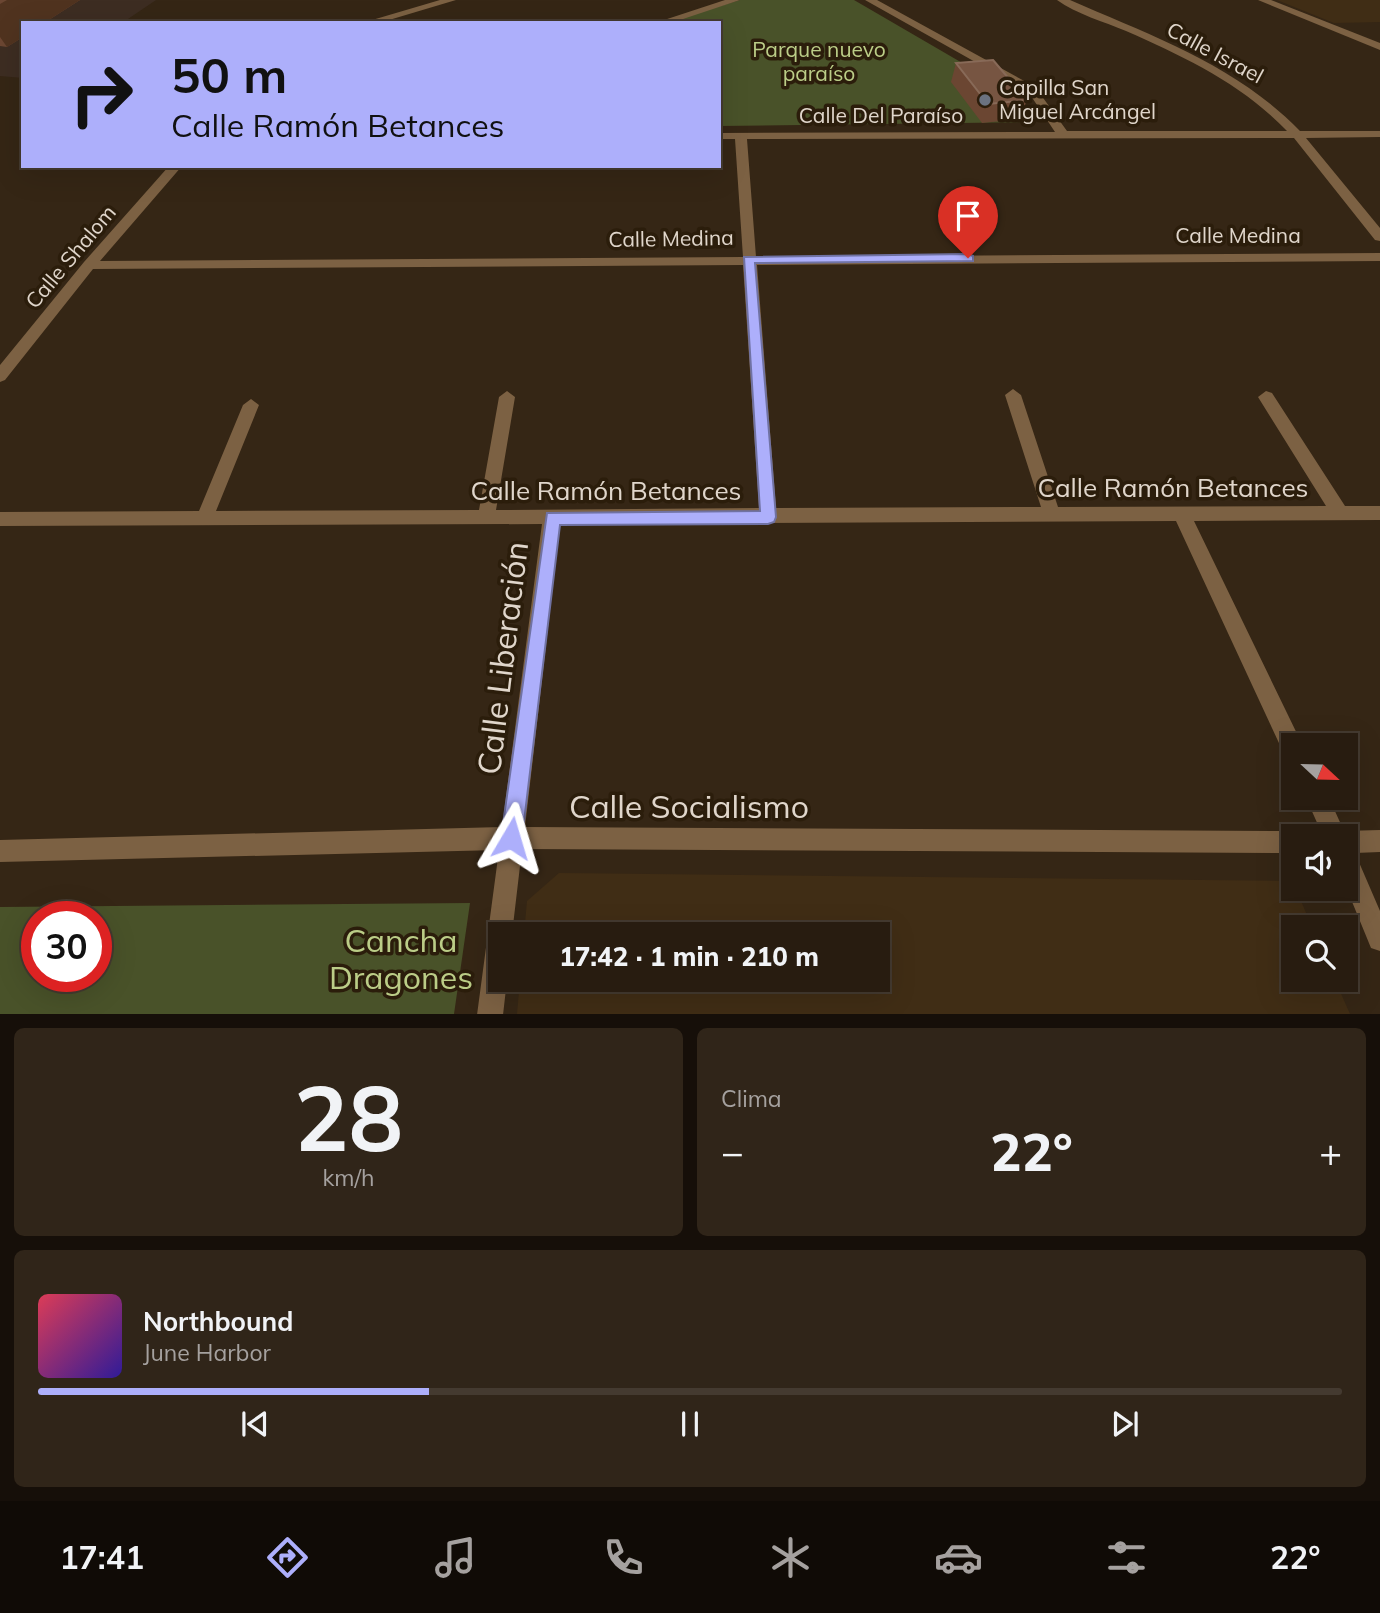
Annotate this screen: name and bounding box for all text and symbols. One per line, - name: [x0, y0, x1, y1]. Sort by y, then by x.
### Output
- street label: Calle Israel: [1163, 16, 1268, 88]
- park label: Parque nuevo paraíso: [752, 36, 886, 86]
- text: 50 m: [171, 44, 287, 105]
- icon: right: [56, 49, 147, 140]
- place label: Capilla San Miguel Arcángel: [999, 74, 1156, 124]
- marker: Capilla San Miguel Arcángel: [977, 92, 993, 108]
- street label: Calle Del Paraíso: [799, 102, 963, 128]
- text: Calle Ramón Betances: [171, 105, 504, 145]
- pin: [938, 186, 998, 258]
- icon: arrive: [949, 197, 987, 235]
- street label: Calle Shalom: [19, 199, 121, 313]
- street label: Calle Medina: [1175, 222, 1301, 248]
- street label: Calle Medina: [608, 224, 734, 252]
- street label: Calle Ramón Betances: [1038, 471, 1308, 504]
- street label: Calle Ramón Betances: [471, 474, 741, 507]
- street label: Calle Liberación: [468, 539, 536, 777]
- north arrow: [1281, 733, 1358, 810]
- map controls: [1281, 733, 1358, 992]
- street label: Calle Socialismo: [569, 786, 809, 826]
- position arrow: [474, 801, 548, 875]
- button: sound: [1281, 824, 1358, 901]
- speed limit sign: 30: [21, 901, 112, 992]
- button: search: [1281, 915, 1358, 992]
- park label: Cancha Dragones: [329, 920, 473, 997]
- text: 17:42 · 1 min · 210 m: [559, 940, 819, 973]
- text: 28: [294, 1060, 403, 1174]
- text: Clima: [721, 1084, 782, 1113]
- text: 22°: [990, 1119, 1073, 1184]
- text: −: [721, 1128, 744, 1176]
- text: +: [1319, 1128, 1342, 1176]
- text: km/h: [322, 1163, 375, 1192]
- text: Northbound: [143, 1305, 293, 1338]
- text: June Harbor: [143, 1338, 271, 1367]
- icon: previous: [236, 1405, 274, 1443]
- icon: pause: [671, 1405, 709, 1443]
- icon: next: [1106, 1405, 1144, 1443]
- icon: directions: [263, 1533, 312, 1582]
- icon: music: [431, 1533, 480, 1582]
- icon: phone: [599, 1533, 648, 1582]
- icon: climate: [766, 1533, 815, 1582]
- icon: car: [934, 1533, 983, 1582]
- icon: filters: [1102, 1533, 1151, 1582]
- text: 17:41: [59, 1537, 144, 1577]
- text: 22°: [1270, 1537, 1320, 1577]

